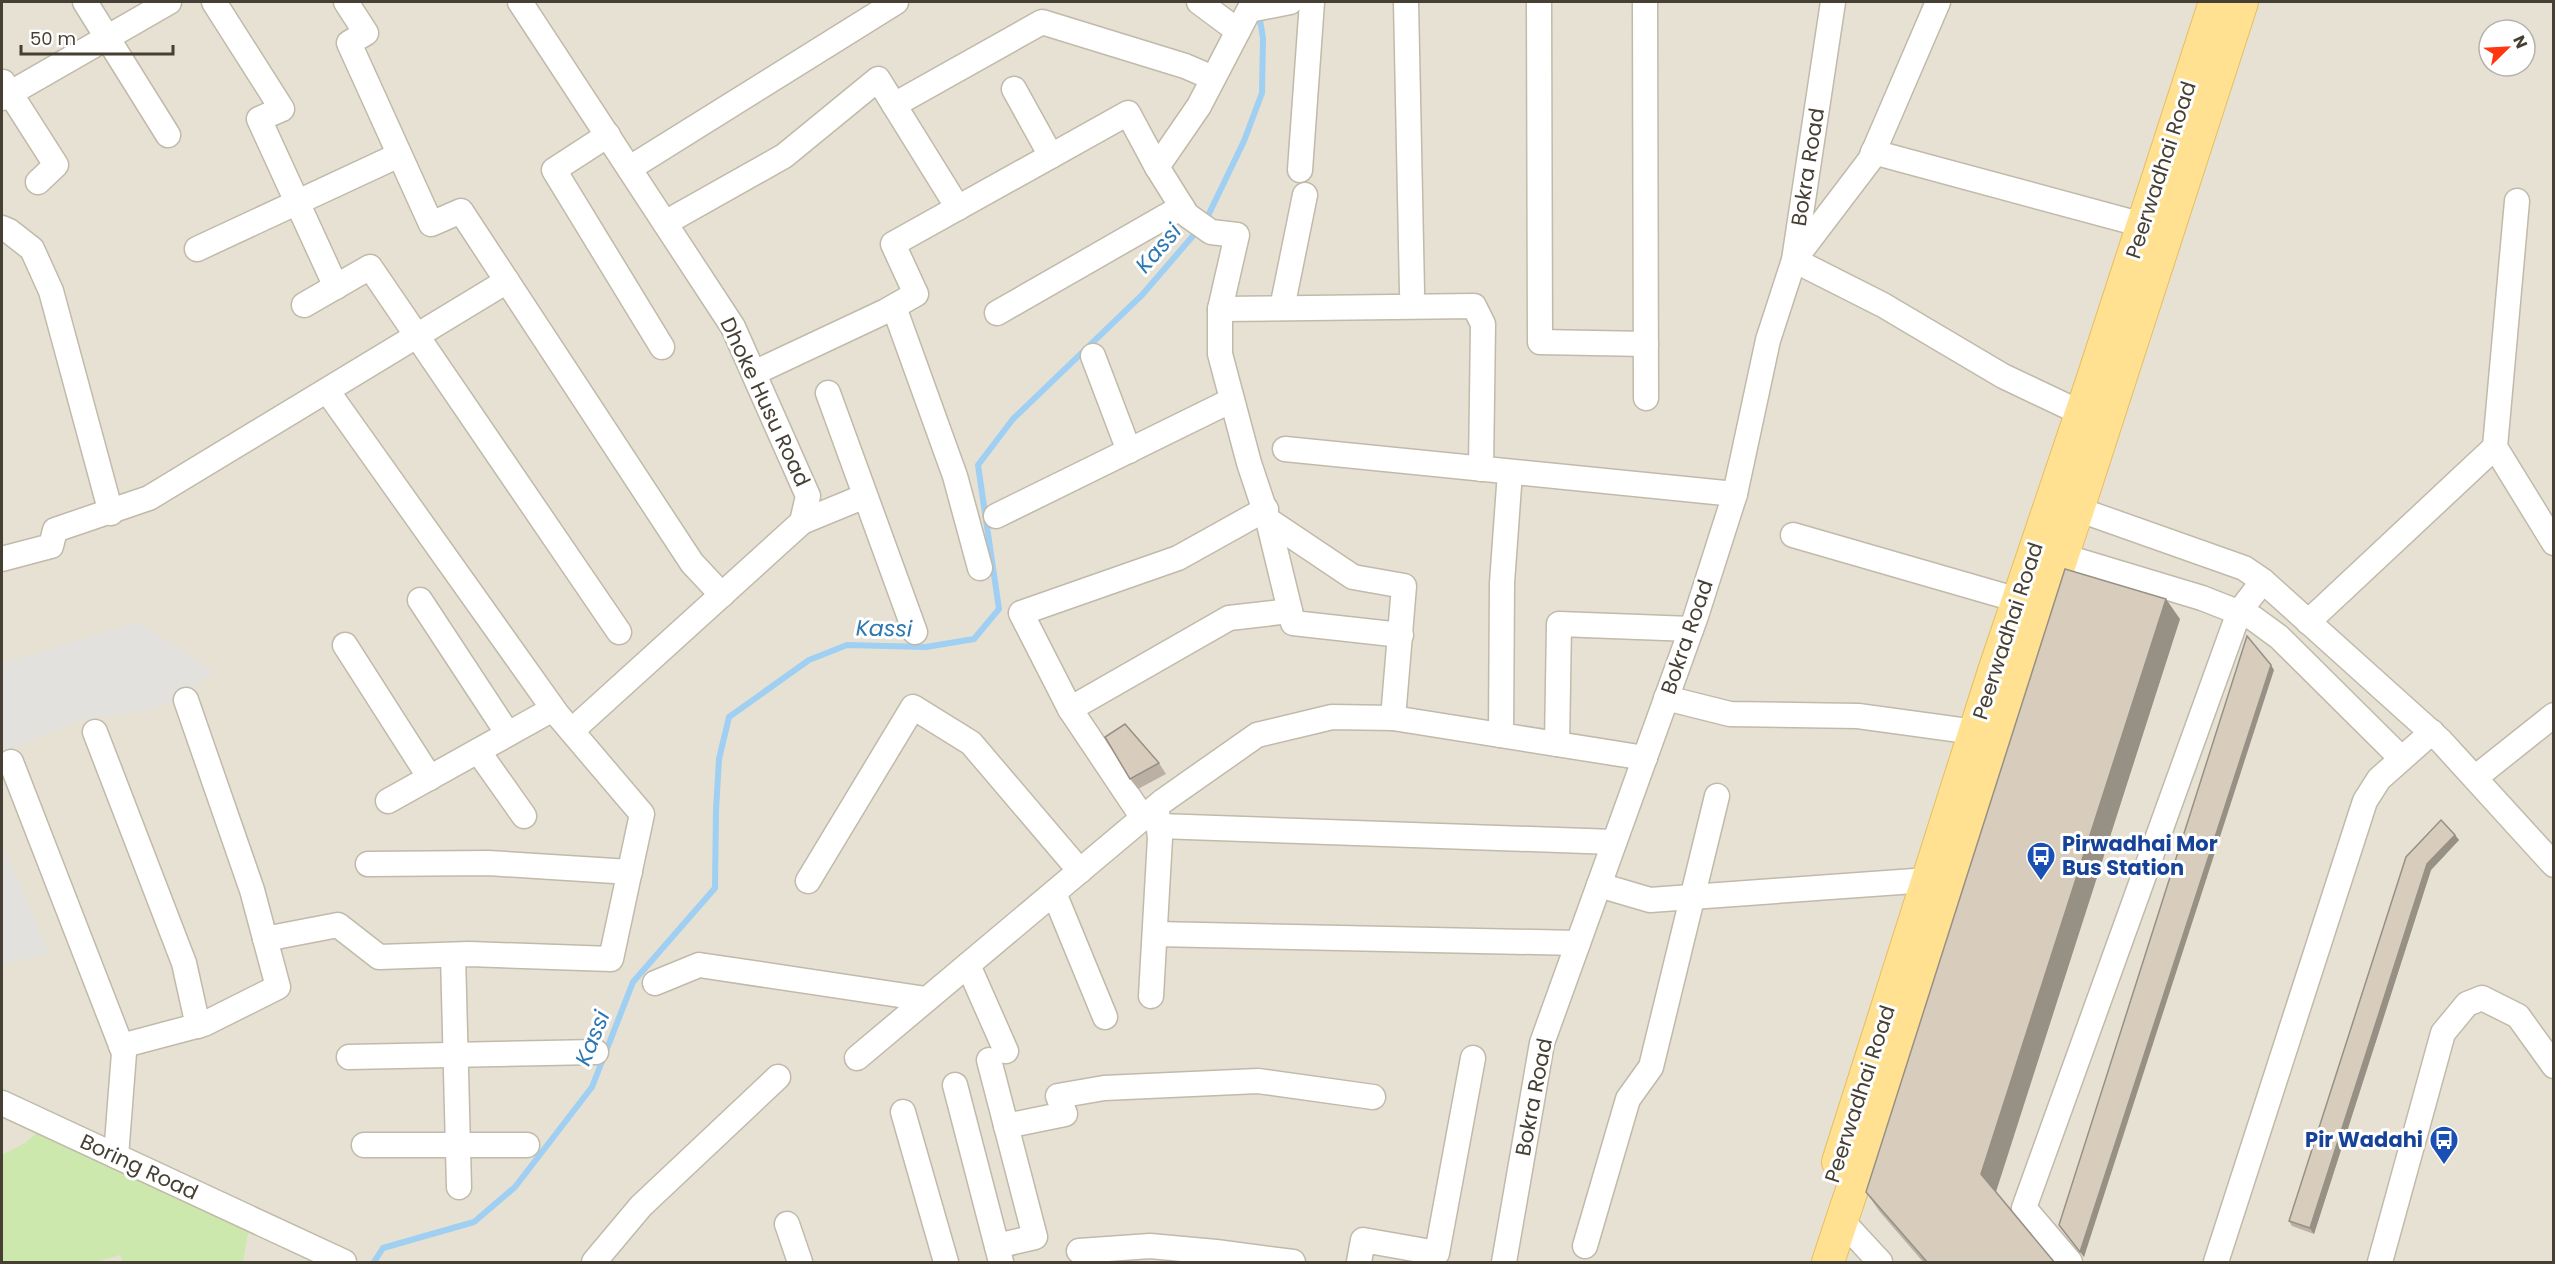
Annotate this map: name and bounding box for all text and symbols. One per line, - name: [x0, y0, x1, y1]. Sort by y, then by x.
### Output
- scale bar: [21, 18, 172, 56]
- north arrow: [2477, 18, 2537, 78]
- text: 50 m: [30, 26, 76, 51]
- text: N: [2507, 32, 2533, 52]
- street label: Peerwadhai Road: [2118, 78, 2203, 262]
- street label: Bokra Road: [1784, 106, 1831, 228]
- water label: Kassi: [1128, 216, 1189, 280]
- street label: Dhoke Husu Road: [713, 312, 817, 491]
- street label: Peerwadhai Road: [1965, 539, 2050, 723]
- street label: Bokra Road: [1653, 576, 1720, 698]
- water label: Kassi: [856, 613, 913, 645]
- place label: Pirwadhai Mor Bus Station: [2062, 829, 2218, 882]
- bus stop icon: Pirwadhai Mor Bus Station: [2025, 840, 2057, 882]
- street label: Peerwadhai Road: [1817, 1002, 1902, 1186]
- water label: Kassi: [568, 1006, 618, 1070]
- street label: Bokra Road: [1508, 1036, 1559, 1158]
- bus stop icon: Pir Wadahi: [2428, 1124, 2460, 1166]
- place label: Pir Wadahi: [2305, 1125, 2423, 1154]
- street label: Boring Road: [75, 1127, 203, 1207]

